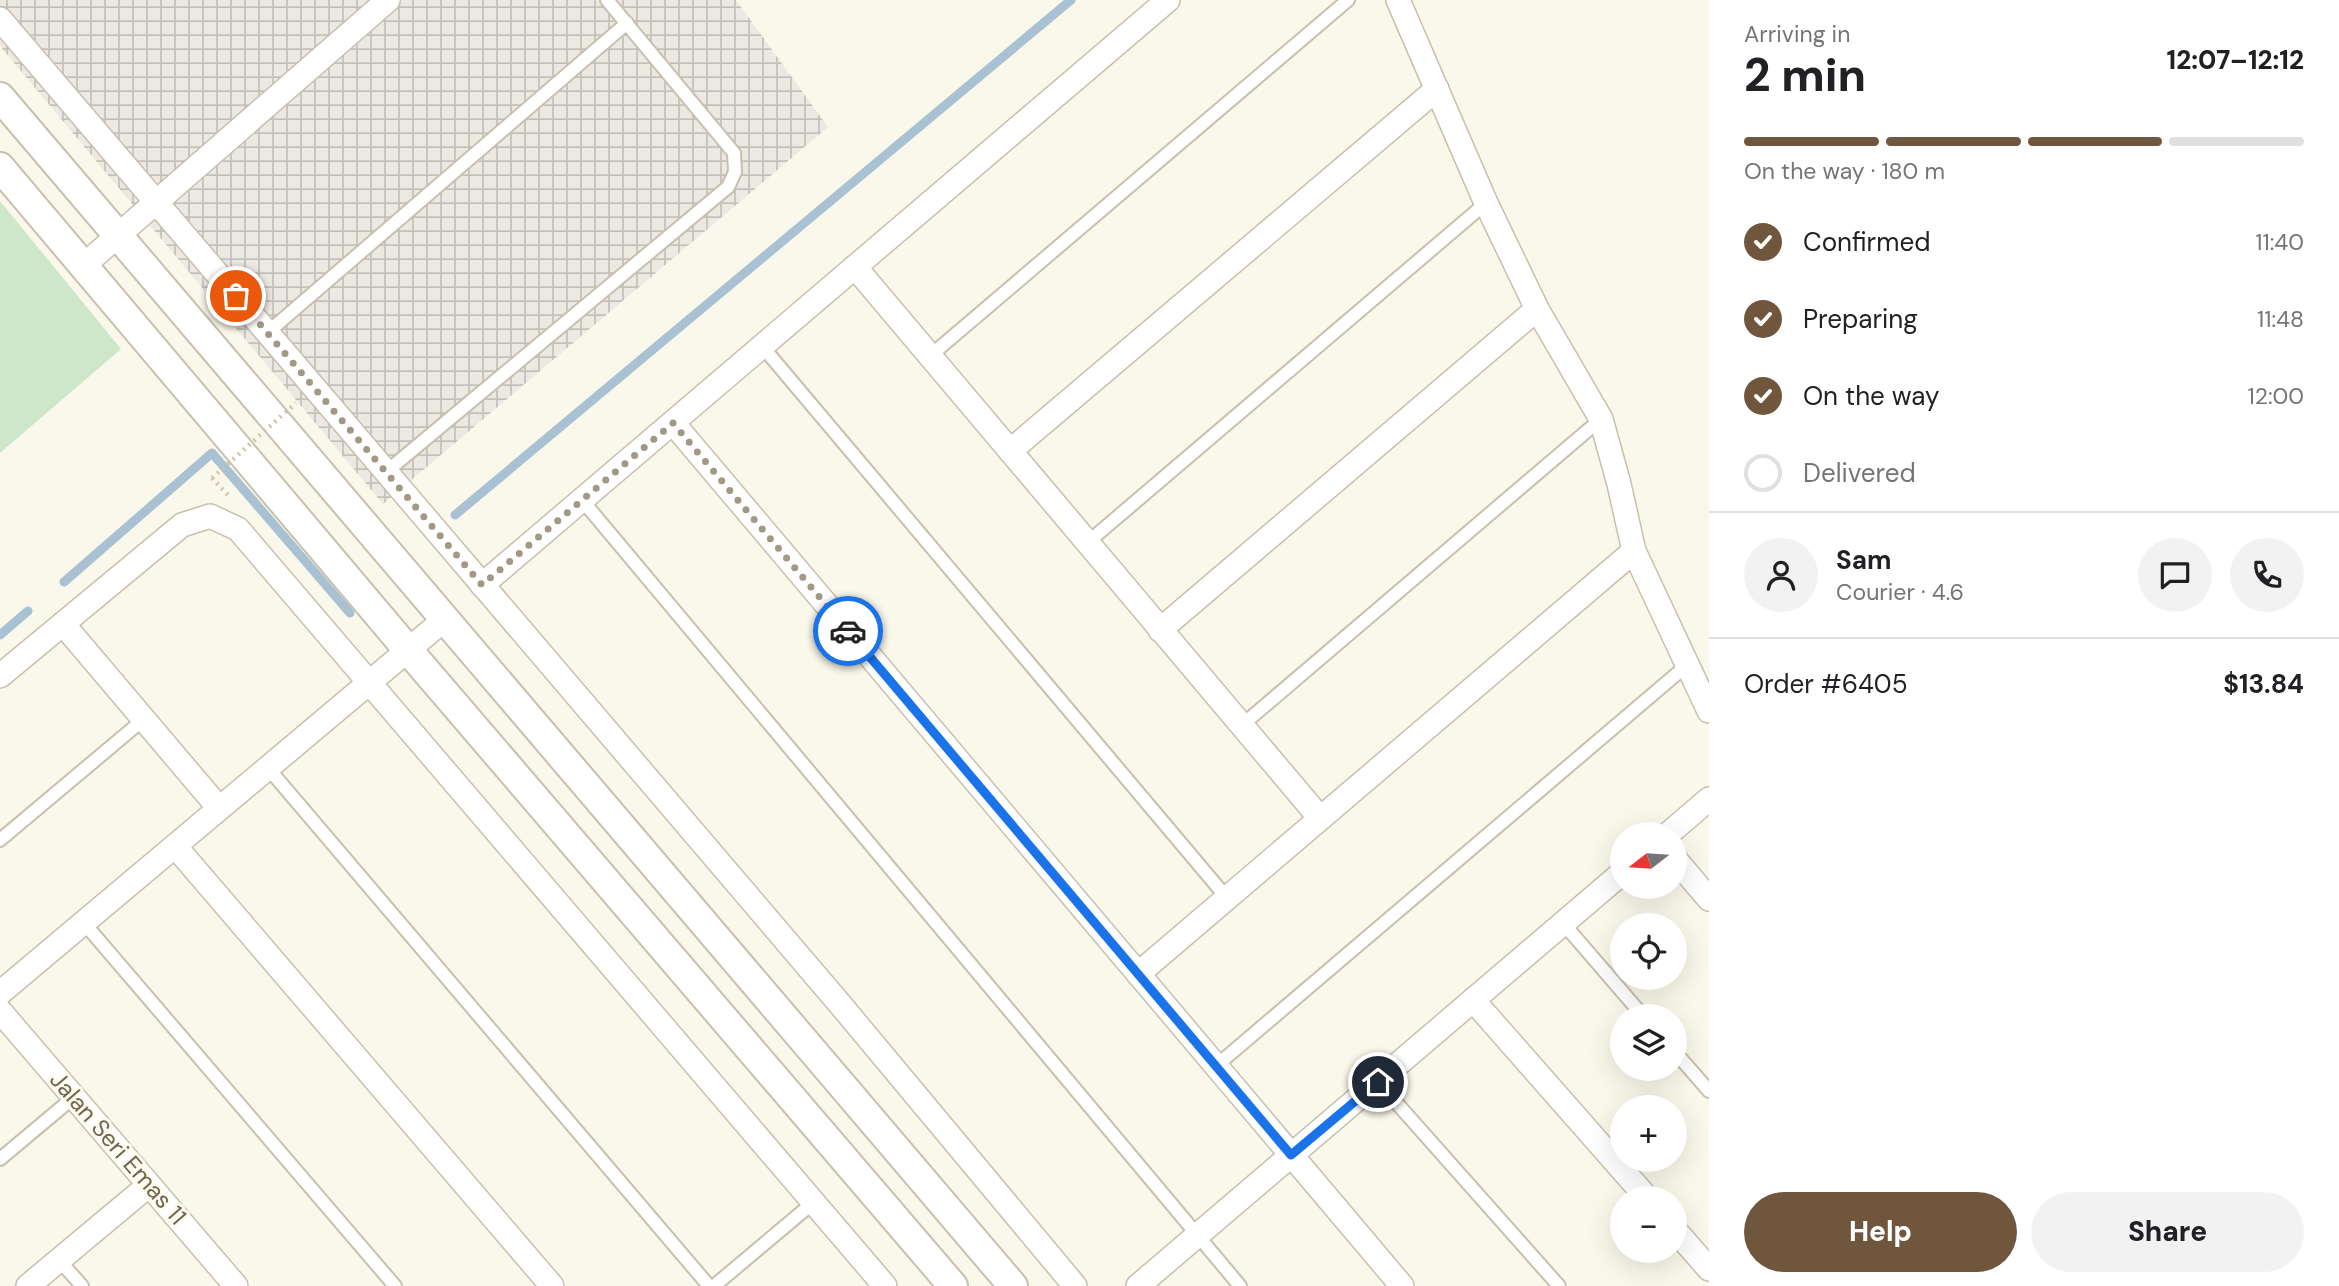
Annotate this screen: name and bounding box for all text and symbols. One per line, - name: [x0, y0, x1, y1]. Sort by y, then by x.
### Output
- text: Arriving in: [1744, 19, 1850, 49]
- text: 12:07–12:12: [2167, 43, 2304, 77]
- text: 2 min: [1744, 45, 1866, 105]
- text: On the way · 180 m: [1744, 156, 1945, 186]
- icon: check: [1744, 223, 1782, 261]
- text: Confirmed: [1803, 225, 1930, 259]
- text: 11:40: [2255, 227, 2304, 257]
- pin: [206, 266, 266, 326]
- icon: bag: [217, 277, 255, 315]
- icon: check: [1744, 300, 1782, 338]
- text: Preparing: [1803, 302, 1918, 336]
- text: 11:48: [2257, 304, 2304, 334]
- icon: check: [1744, 377, 1782, 415]
- text: On the way: [1803, 379, 1939, 413]
- text: 12:00: [2247, 381, 2304, 411]
- text: Delivered: [1803, 456, 1916, 490]
- button: person: [1744, 538, 1818, 612]
- button: chat: [2138, 538, 2212, 612]
- button: phone: [2230, 538, 2304, 612]
- text: Sam: [1836, 543, 1891, 577]
- text: Courier · 4.6: [1836, 577, 1964, 607]
- courier: [813, 596, 883, 666]
- icon: car: [829, 612, 867, 650]
- text: Order #6405: [1744, 667, 1908, 701]
- text: $13.84: [2223, 667, 2304, 701]
- north arrow: [1610, 822, 1687, 900]
- map controls: [1610, 822, 1687, 1263]
- button: locate: [1610, 913, 1687, 990]
- button: layers: [1610, 1004, 1687, 1081]
- pin: [1348, 1052, 1408, 1112]
- icon: home: [1359, 1063, 1397, 1101]
- street label: Jalan Seri Emas 11: [43, 1064, 194, 1231]
- button: +: [1610, 1095, 1687, 1172]
- button: −: [1610, 1186, 1687, 1263]
- button: Help: [1744, 1192, 2017, 1272]
- button: Share: [2031, 1192, 2304, 1272]

